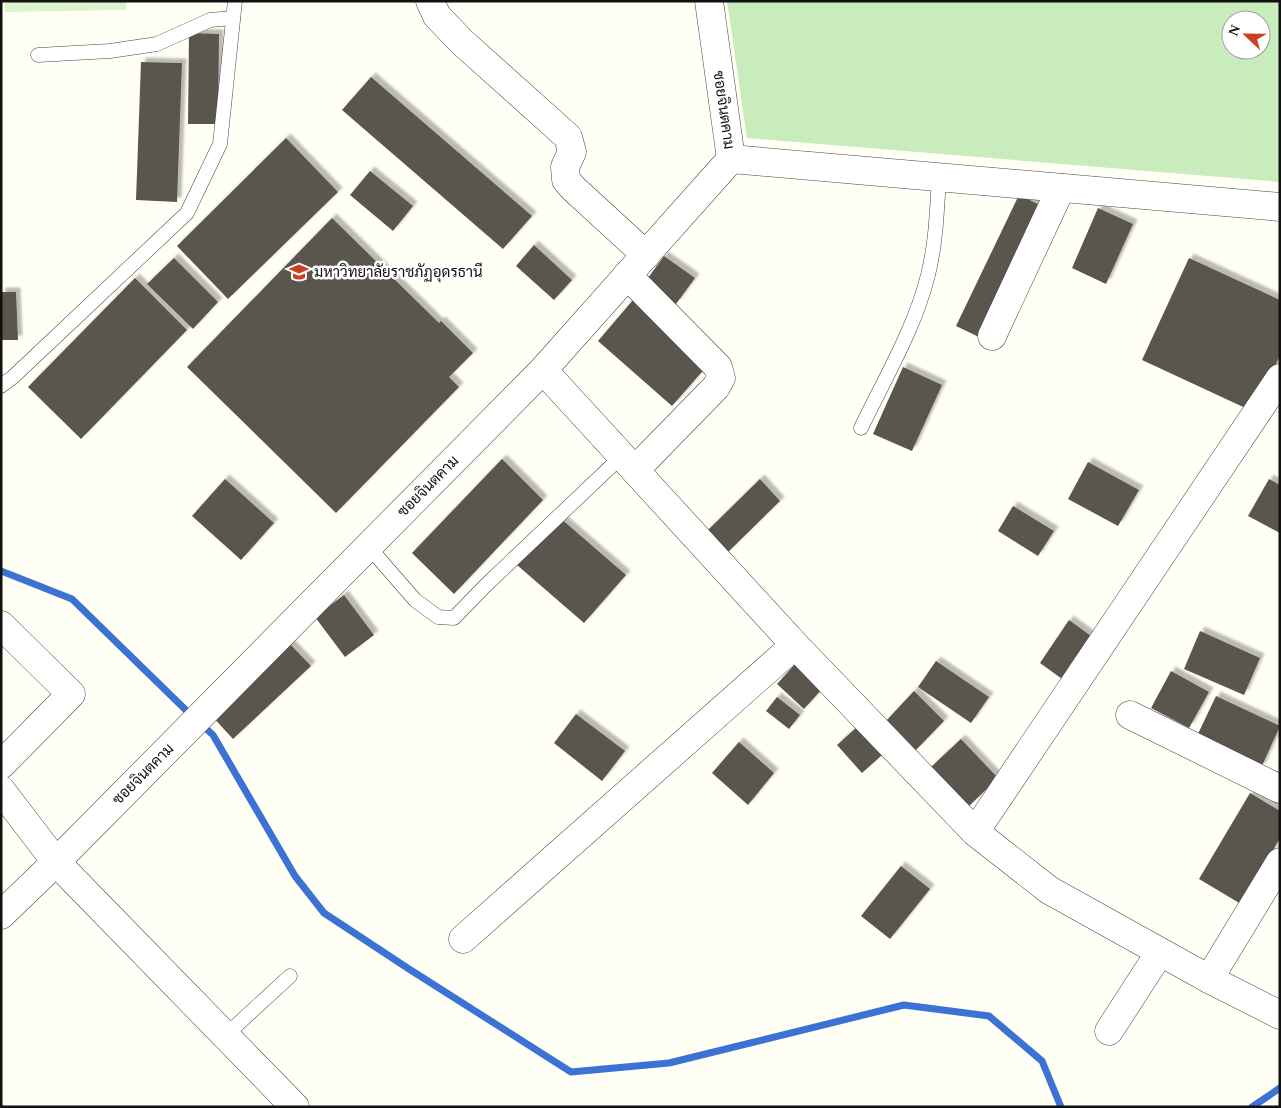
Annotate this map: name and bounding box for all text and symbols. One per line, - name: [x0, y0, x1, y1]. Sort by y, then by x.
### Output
- north arrow: [1221, 10, 1271, 60]
- text: N: [1226, 23, 1243, 38]
- street label: ซอยจินตคาม: [711, 70, 738, 150]
- school or university icon: มหาวิทยาลัยราชภัฏอุดรธานี: [288, 261, 310, 283]
- place label: มหาวิทยาลัยราชภัฏอุดรธานี: [314, 262, 483, 283]
- street label: ซอยจินตคาม: [394, 452, 462, 520]
- street label: ซอยจินตคาม: [109, 740, 177, 808]

